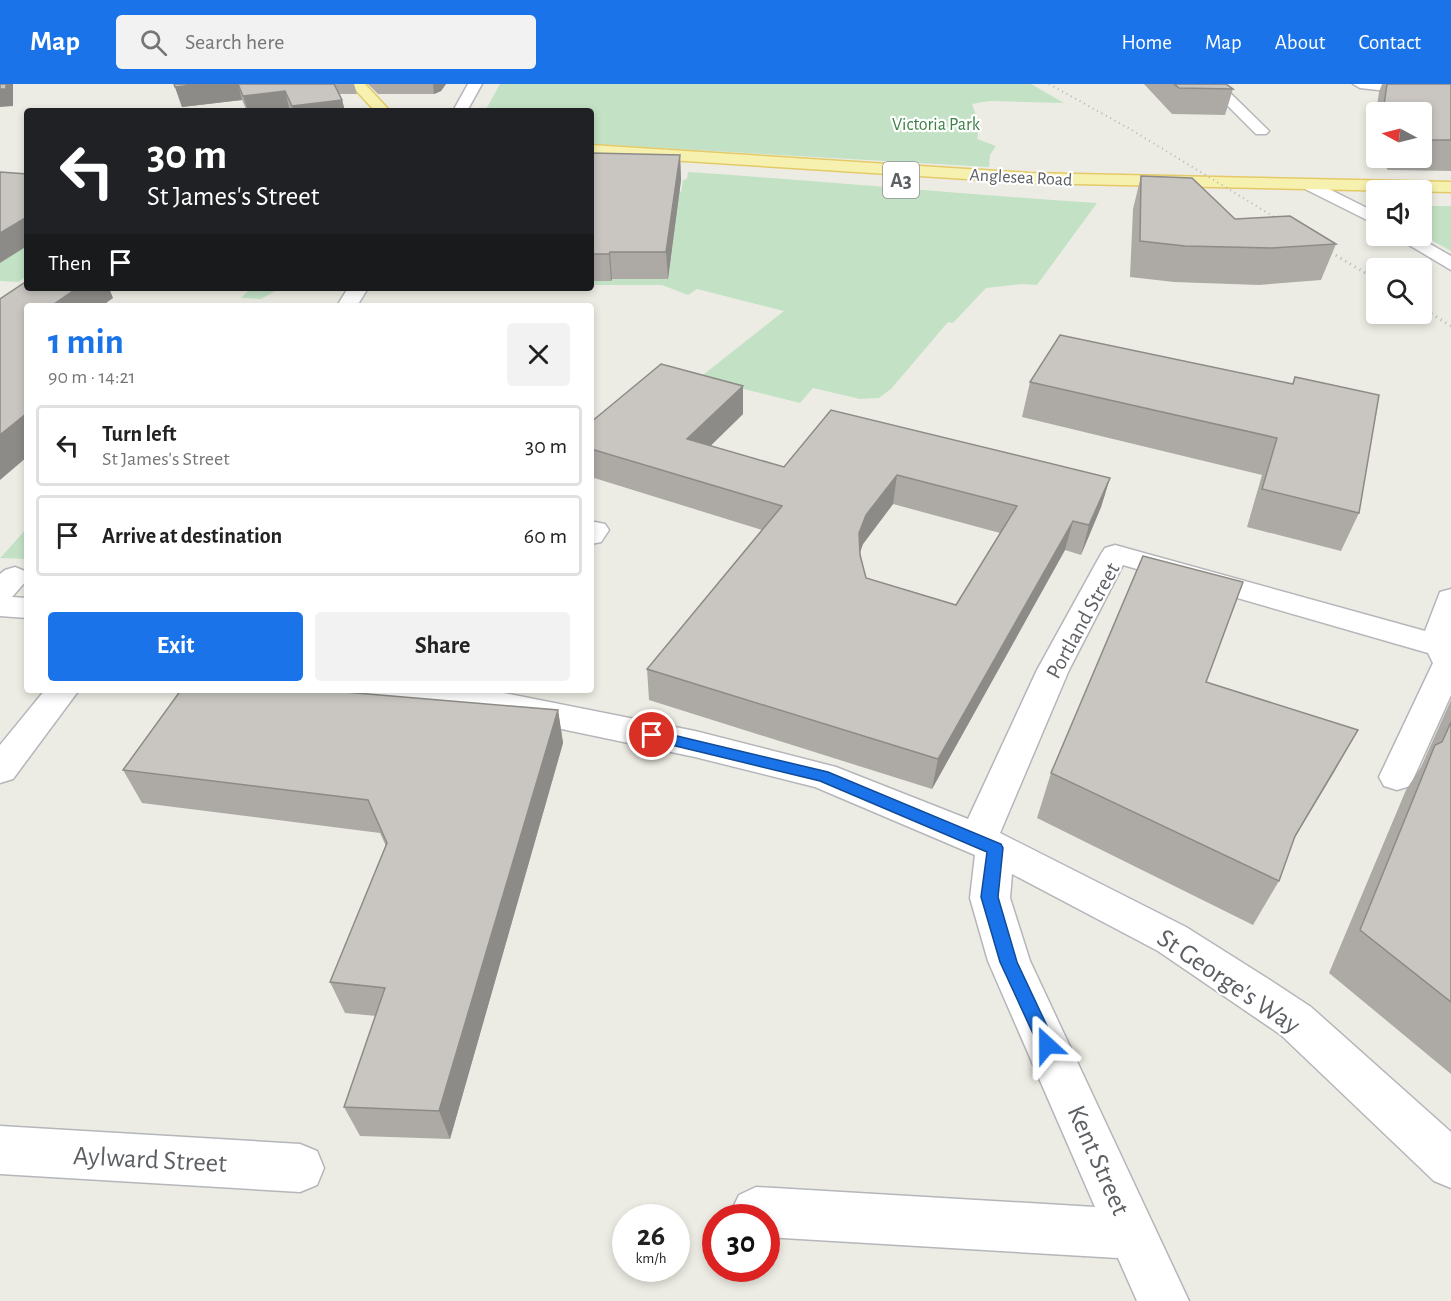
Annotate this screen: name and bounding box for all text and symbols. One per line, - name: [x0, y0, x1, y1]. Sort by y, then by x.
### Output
- search box: [116, 15, 536, 69]
- icon: search: [137, 26, 170, 59]
- text: Map: [30, 28, 80, 56]
- text: Search here: [185, 31, 284, 53]
- text: Home: [1121, 32, 1172, 53]
- text: Map: [1205, 32, 1242, 53]
- text: About: [1275, 32, 1325, 53]
- text: Contact: [1358, 32, 1421, 53]
- north arrow: [1366, 102, 1432, 168]
- map controls: [1366, 102, 1432, 324]
- park label: Victoria Park: [892, 116, 981, 134]
- icon: left: [48, 132, 126, 210]
- text: 30 m: [147, 134, 227, 176]
- road number: A3: [883, 162, 919, 198]
- street label: Anglesea Road: [969, 166, 1073, 190]
- button: sound: [1366, 180, 1432, 246]
- text: St James's Street: [147, 183, 319, 210]
- icon: arrive: [104, 246, 137, 279]
- text: Then: [48, 252, 92, 274]
- button: search: [1366, 258, 1432, 324]
- button: close: [507, 323, 570, 386]
- text: 1 min: [48, 324, 124, 360]
- text: 90 m · 14:21: [48, 367, 136, 387]
- text: Turn left: [102, 423, 176, 445]
- icon: left: [51, 429, 84, 462]
- text: 30 m: [525, 435, 567, 457]
- text: St James's Street: [102, 449, 230, 469]
- icon: arrive: [51, 519, 84, 552]
- text: Arrive at destination: [102, 525, 282, 547]
- text: 60 m: [524, 525, 567, 547]
- street label: Portland Street: [1042, 559, 1124, 682]
- button: Exit: [48, 612, 303, 681]
- button: Share: [315, 612, 570, 681]
- pin: [626, 709, 677, 760]
- icon: arrive: [635, 718, 668, 751]
- street label: St George's Way: [1152, 924, 1305, 1040]
- position arrow: [1015, 1013, 1079, 1077]
- street label: Kent Street: [1062, 1101, 1135, 1220]
- street label: Aylward Street: [72, 1142, 228, 1178]
- speed limit sign: 30: [702, 1204, 780, 1282]
- text: 26: [637, 1221, 665, 1251]
- text: km/h: [636, 1251, 666, 1266]

